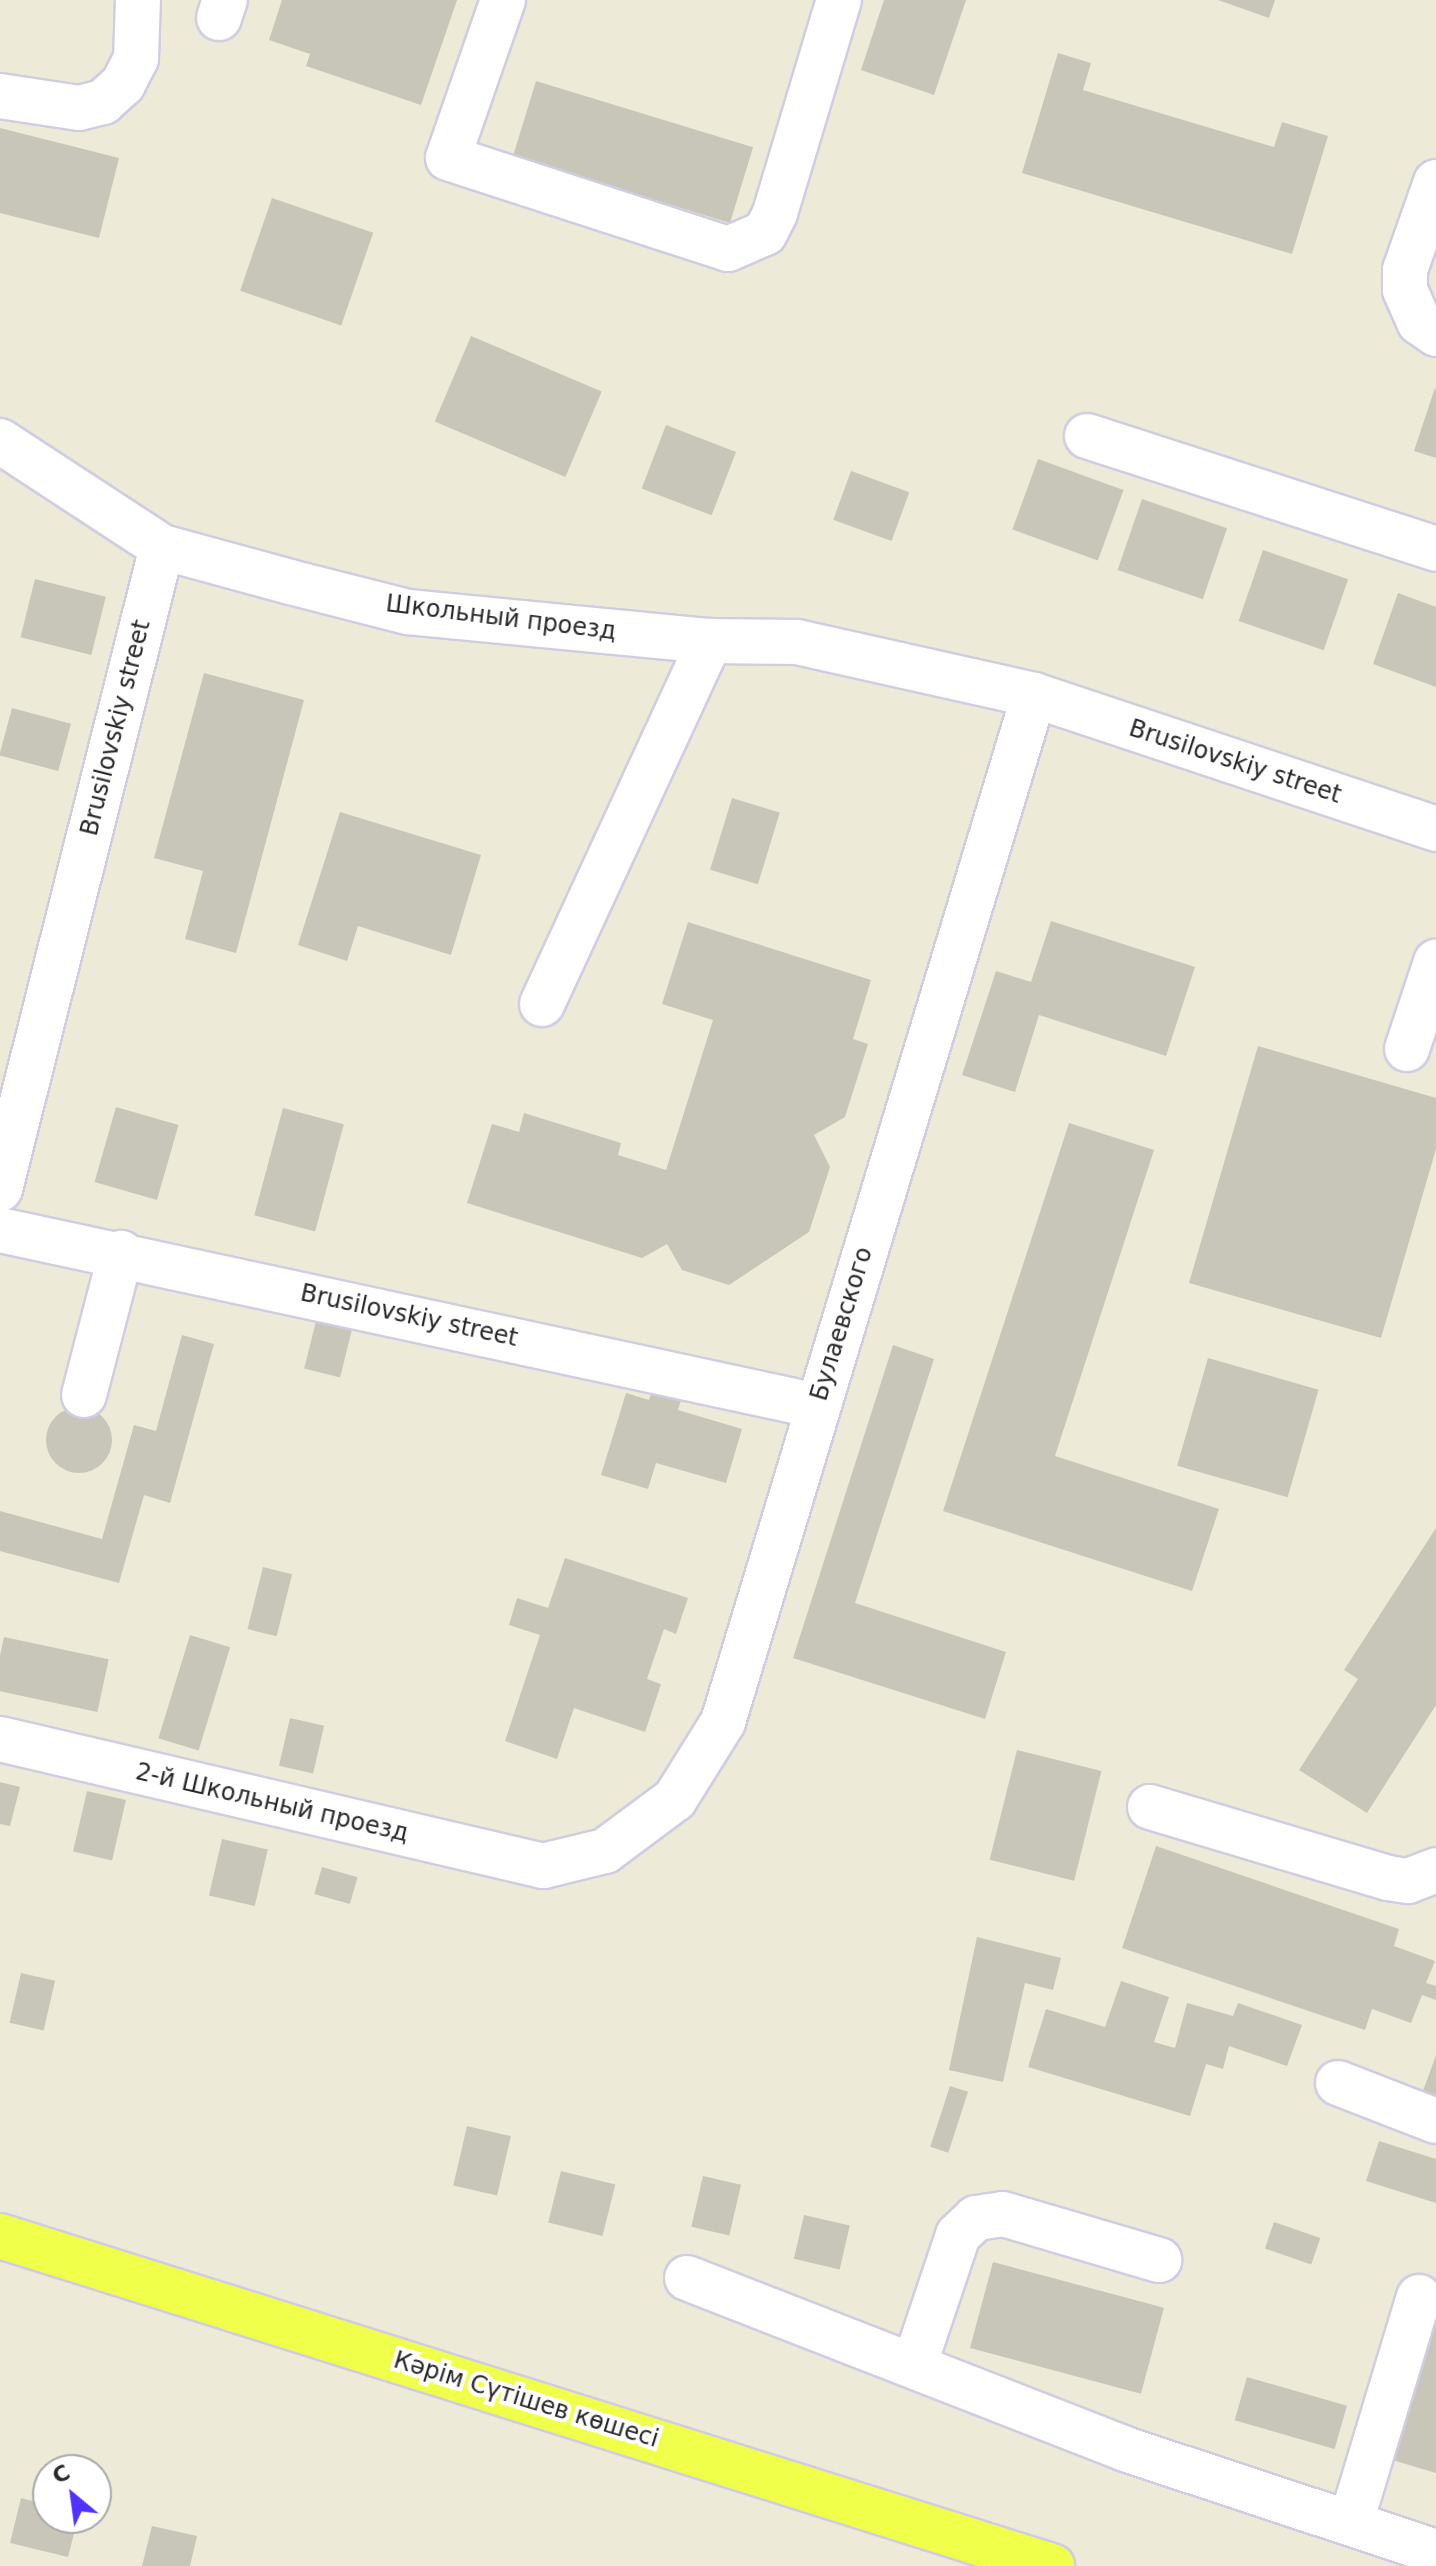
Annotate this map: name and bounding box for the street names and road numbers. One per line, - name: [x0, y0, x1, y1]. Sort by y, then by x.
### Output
- street label: Школьный проезд: [384, 590, 618, 646]
- street label: Brusilovskiy street: [75, 617, 157, 839]
- street label: Brusilovskiy street: [1125, 714, 1345, 810]
- street label: Булаевского: [805, 1244, 879, 1404]
- street label: Brusilovskiy street: [298, 1279, 520, 1353]
- street label: 2-й Школьный проезд: [133, 1758, 411, 1848]
- street label: Кәрім Сүтішев көшесі: [390, 2346, 662, 2454]

